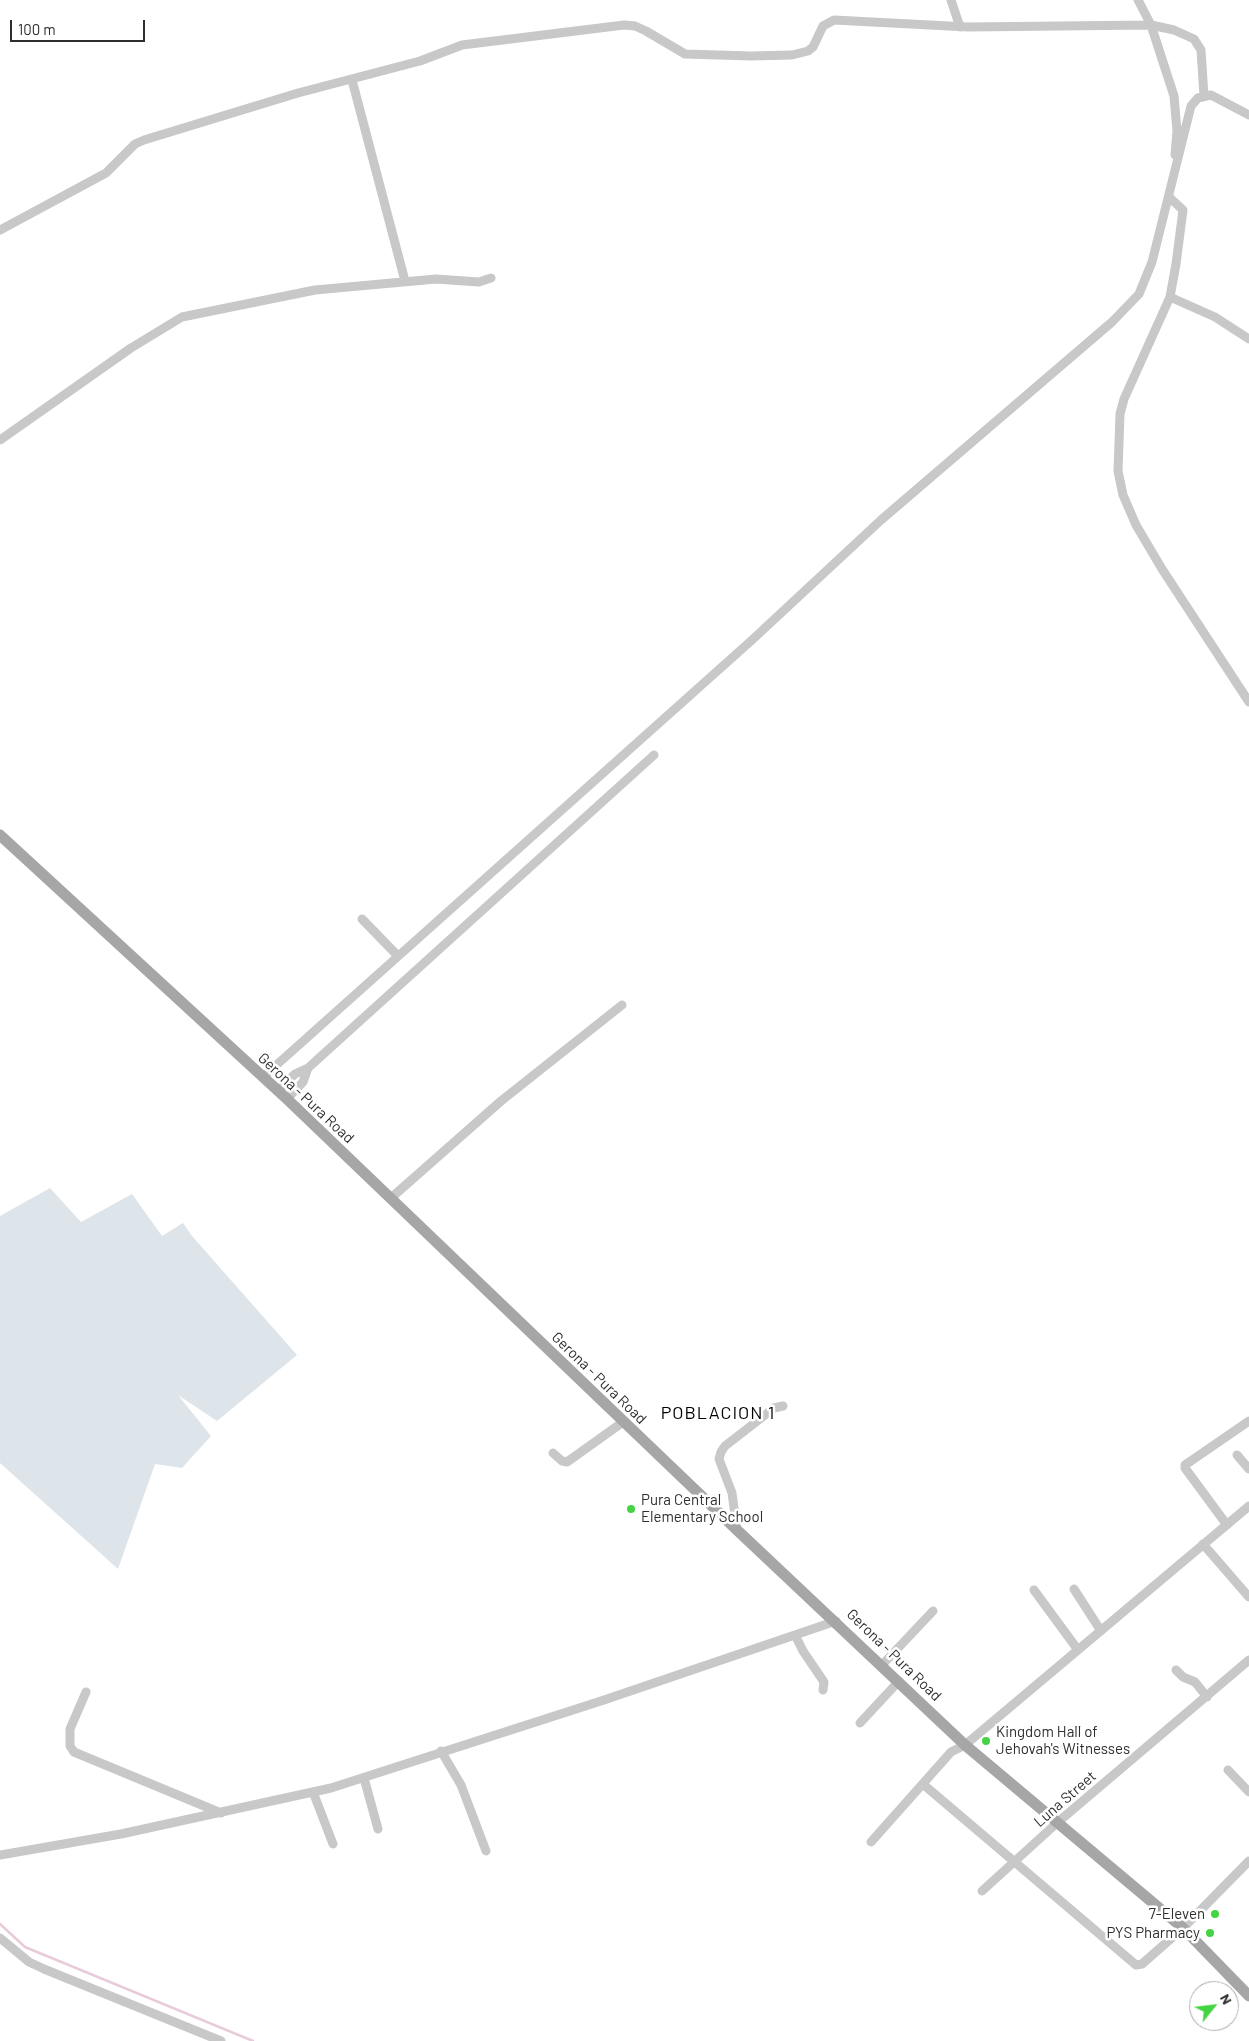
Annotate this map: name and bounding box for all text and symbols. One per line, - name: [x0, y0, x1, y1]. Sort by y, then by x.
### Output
- scale bar: [12, 10, 148, 42]
- text: 100 m: [18, 20, 56, 38]
- street label: Gerona - Pura Road: [254, 1049, 358, 1147]
- street label: Gerona - Pura Road: [548, 1328, 650, 1428]
- district label: POBLACION 1: [659, 1402, 777, 1424]
- place label: Pura Central Elementary School: [641, 1491, 763, 1526]
- marker: Pura Central Elementary School: [625, 1503, 637, 1515]
- street label: Gerona - Pura Road: [843, 1605, 945, 1705]
- place label: Kingdom Hall of Jehovah's Witnesses: [996, 1723, 1130, 1758]
- marker: Kingdom Hall of Jehovah's Witnesses: [980, 1735, 992, 1747]
- street label: Luna Street: [1030, 1767, 1100, 1831]
- place label: 7-Eleven: [1149, 1905, 1205, 1923]
- marker: 7-Eleven: [1209, 1908, 1221, 1920]
- place label: PYS Pharmacy: [1106, 1924, 1200, 1942]
- marker: PYS Pharmacy: [1204, 1927, 1216, 1939]
- north arrow: [1189, 1981, 1239, 2031]
- text: N: [1217, 1991, 1236, 2007]

